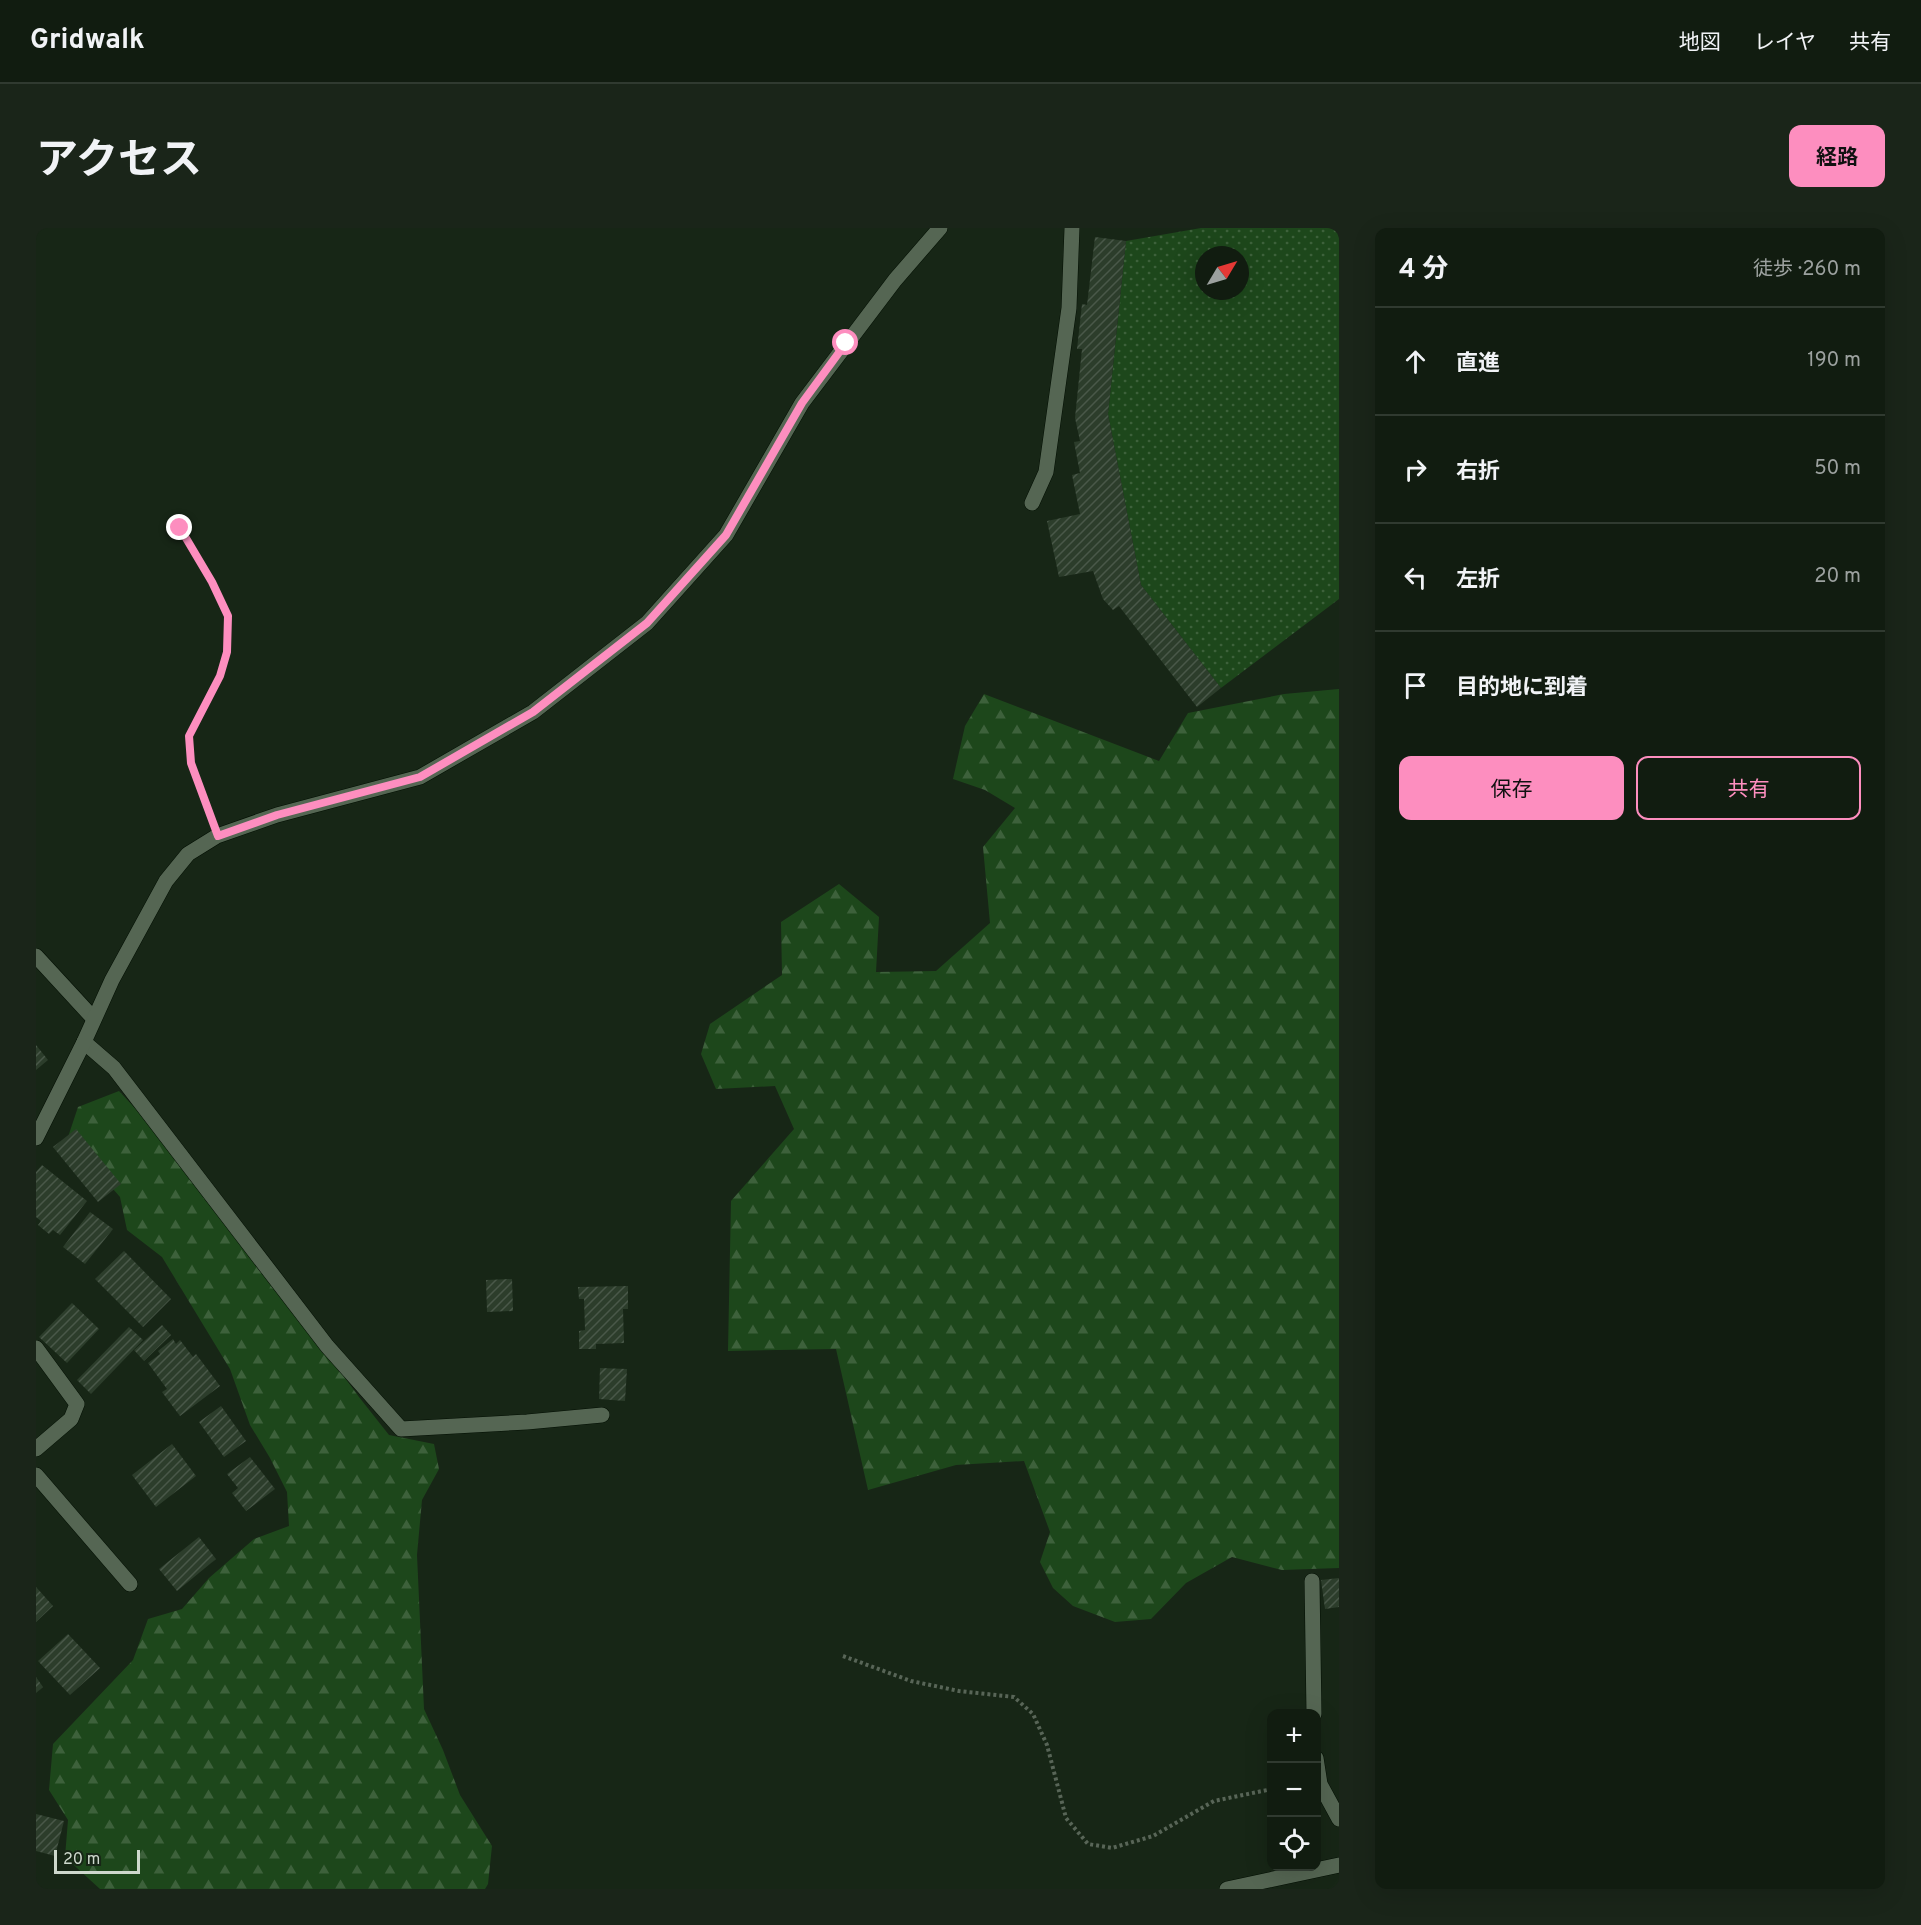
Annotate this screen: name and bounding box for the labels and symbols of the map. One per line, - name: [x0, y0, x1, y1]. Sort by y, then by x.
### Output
- north arrow: [1195, 246, 1249, 300]
- route start: [832, 329, 858, 355]
- route end: [166, 514, 192, 540]
- scale bar: [54, 1847, 140, 1874]

